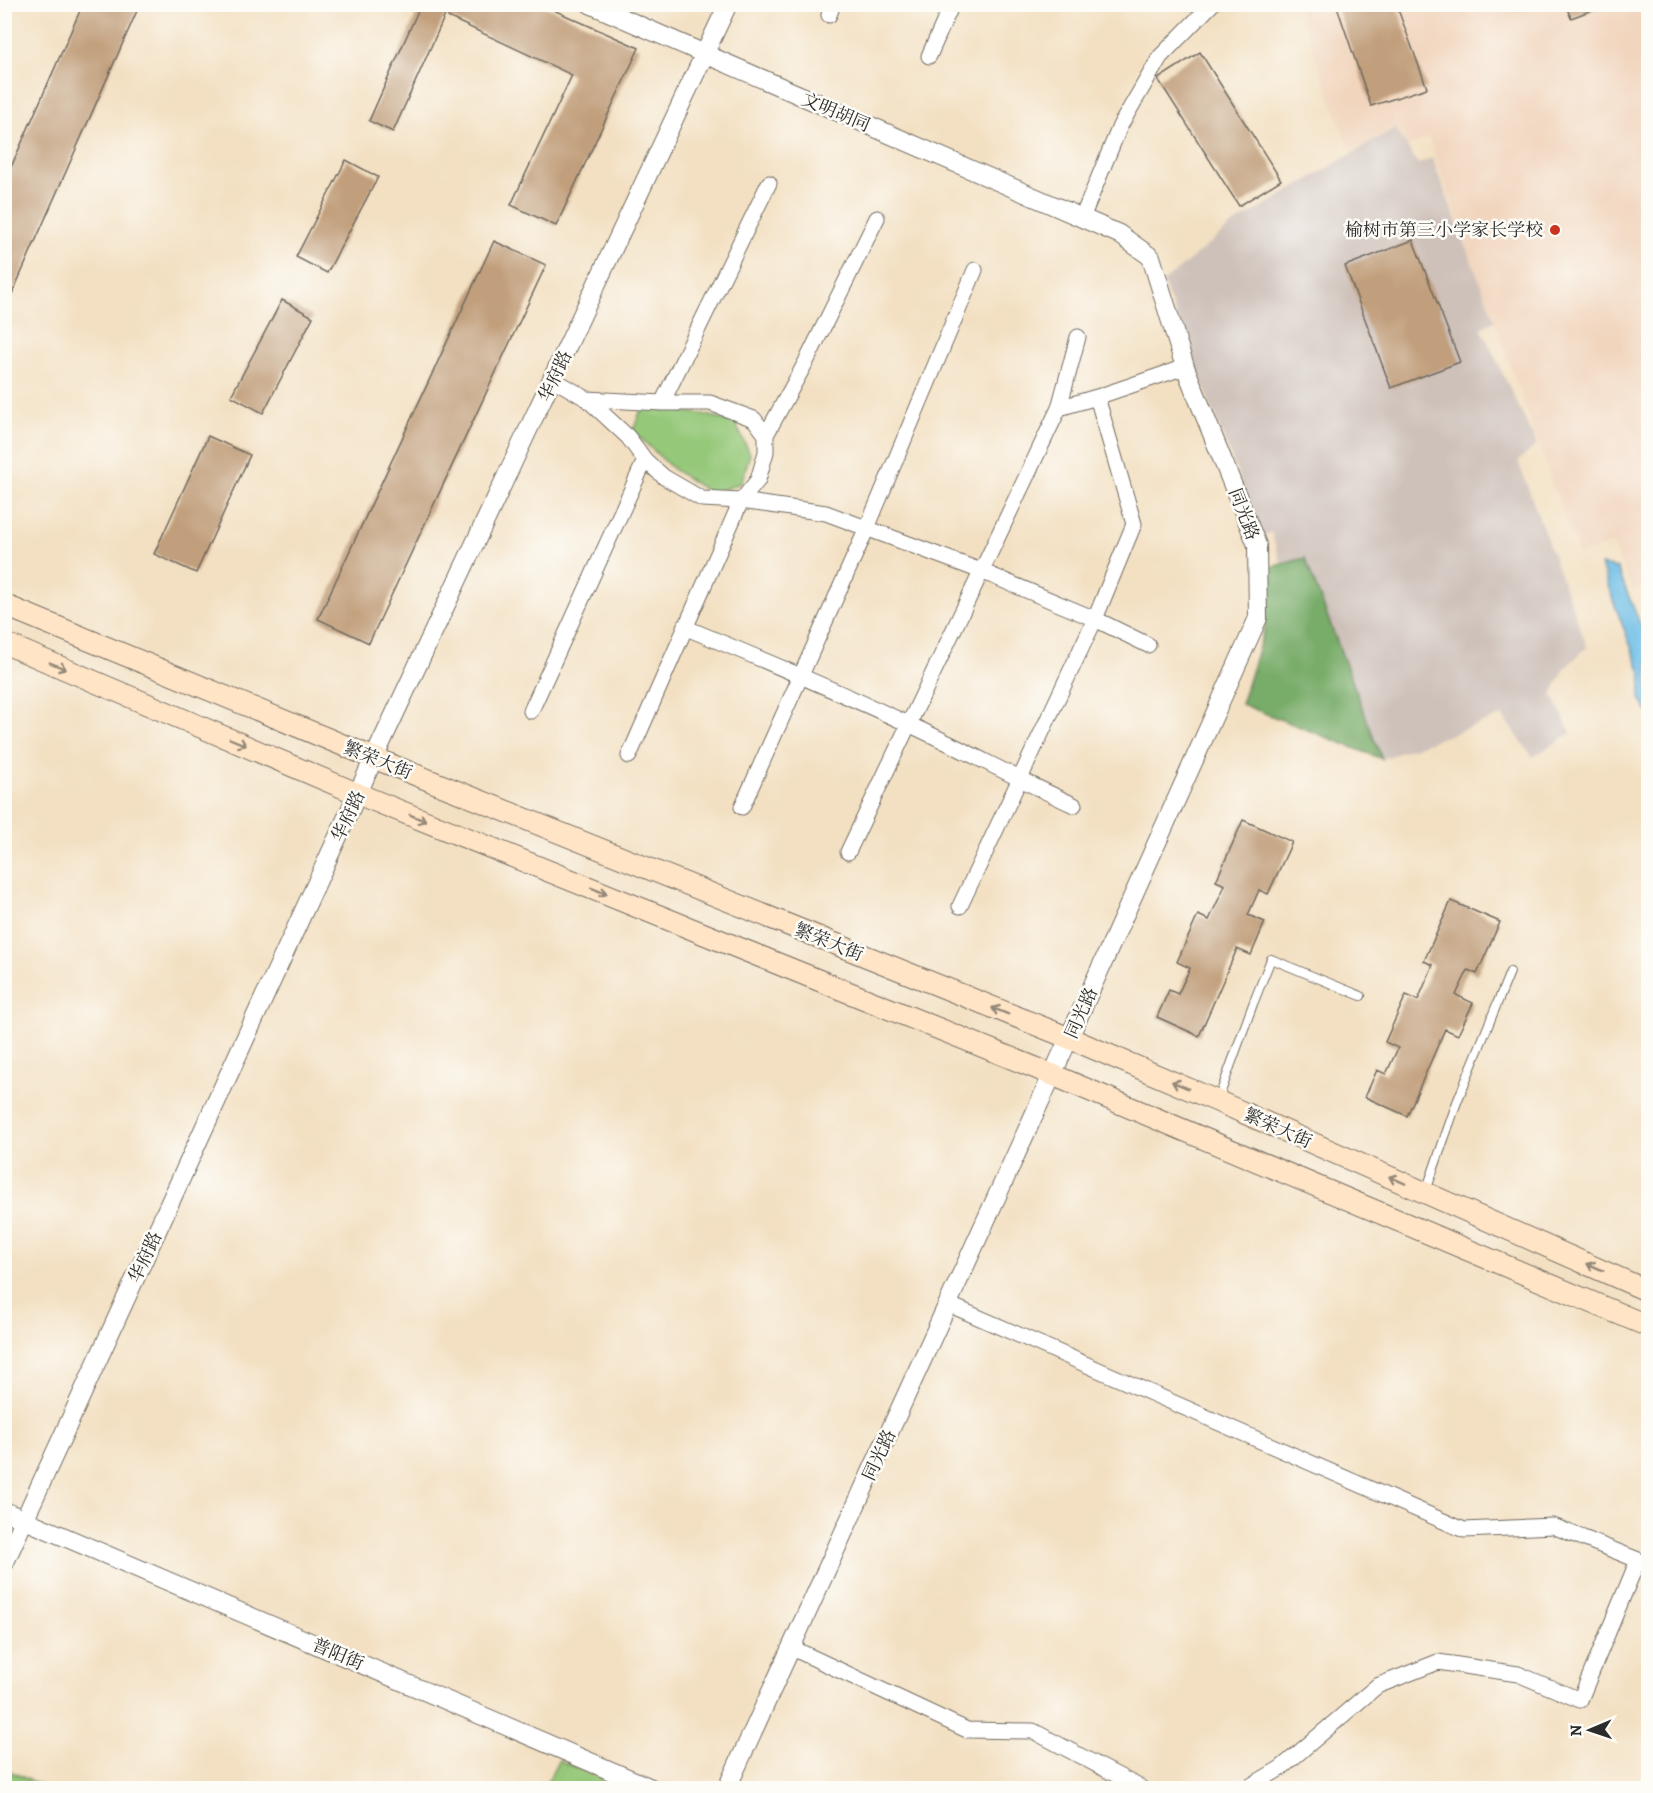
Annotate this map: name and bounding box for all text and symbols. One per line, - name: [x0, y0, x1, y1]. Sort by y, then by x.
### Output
- street label: 文明胡同: [798, 87, 874, 137]
- place label: 榆树市第三小学家长学校: [1345, 218, 1543, 242]
- marker: 榆树市第三小学家长学校: [1548, 223, 1562, 237]
- street label: 华府路: [533, 346, 577, 406]
- street label: 同光路: [1223, 484, 1265, 544]
- one-way arrow: [49, 661, 67, 672]
- street label: 繁荣大街: [340, 735, 416, 785]
- one-way arrow: [229, 738, 247, 749]
- street label: 华府路: [326, 786, 370, 846]
- one-way arrow: [408, 813, 427, 824]
- one-way arrow: [589, 886, 607, 897]
- street label: 繁荣大街: [791, 917, 867, 967]
- street label: 同光路: [1059, 983, 1103, 1043]
- one-way arrow: [991, 1004, 1010, 1015]
- one-way arrow: [1171, 1079, 1189, 1090]
- street label: 繁荣大街: [1240, 1102, 1316, 1154]
- one-way arrow: [1389, 1174, 1407, 1185]
- street label: 华府路: [123, 1227, 167, 1287]
- one-way arrow: [1586, 1261, 1605, 1272]
- street label: 同光路: [857, 1425, 901, 1485]
- street label: 普阳街: [308, 1632, 368, 1676]
- north arrow: [1560, 1700, 1620, 1760]
- text: N: [1565, 1724, 1587, 1737]

